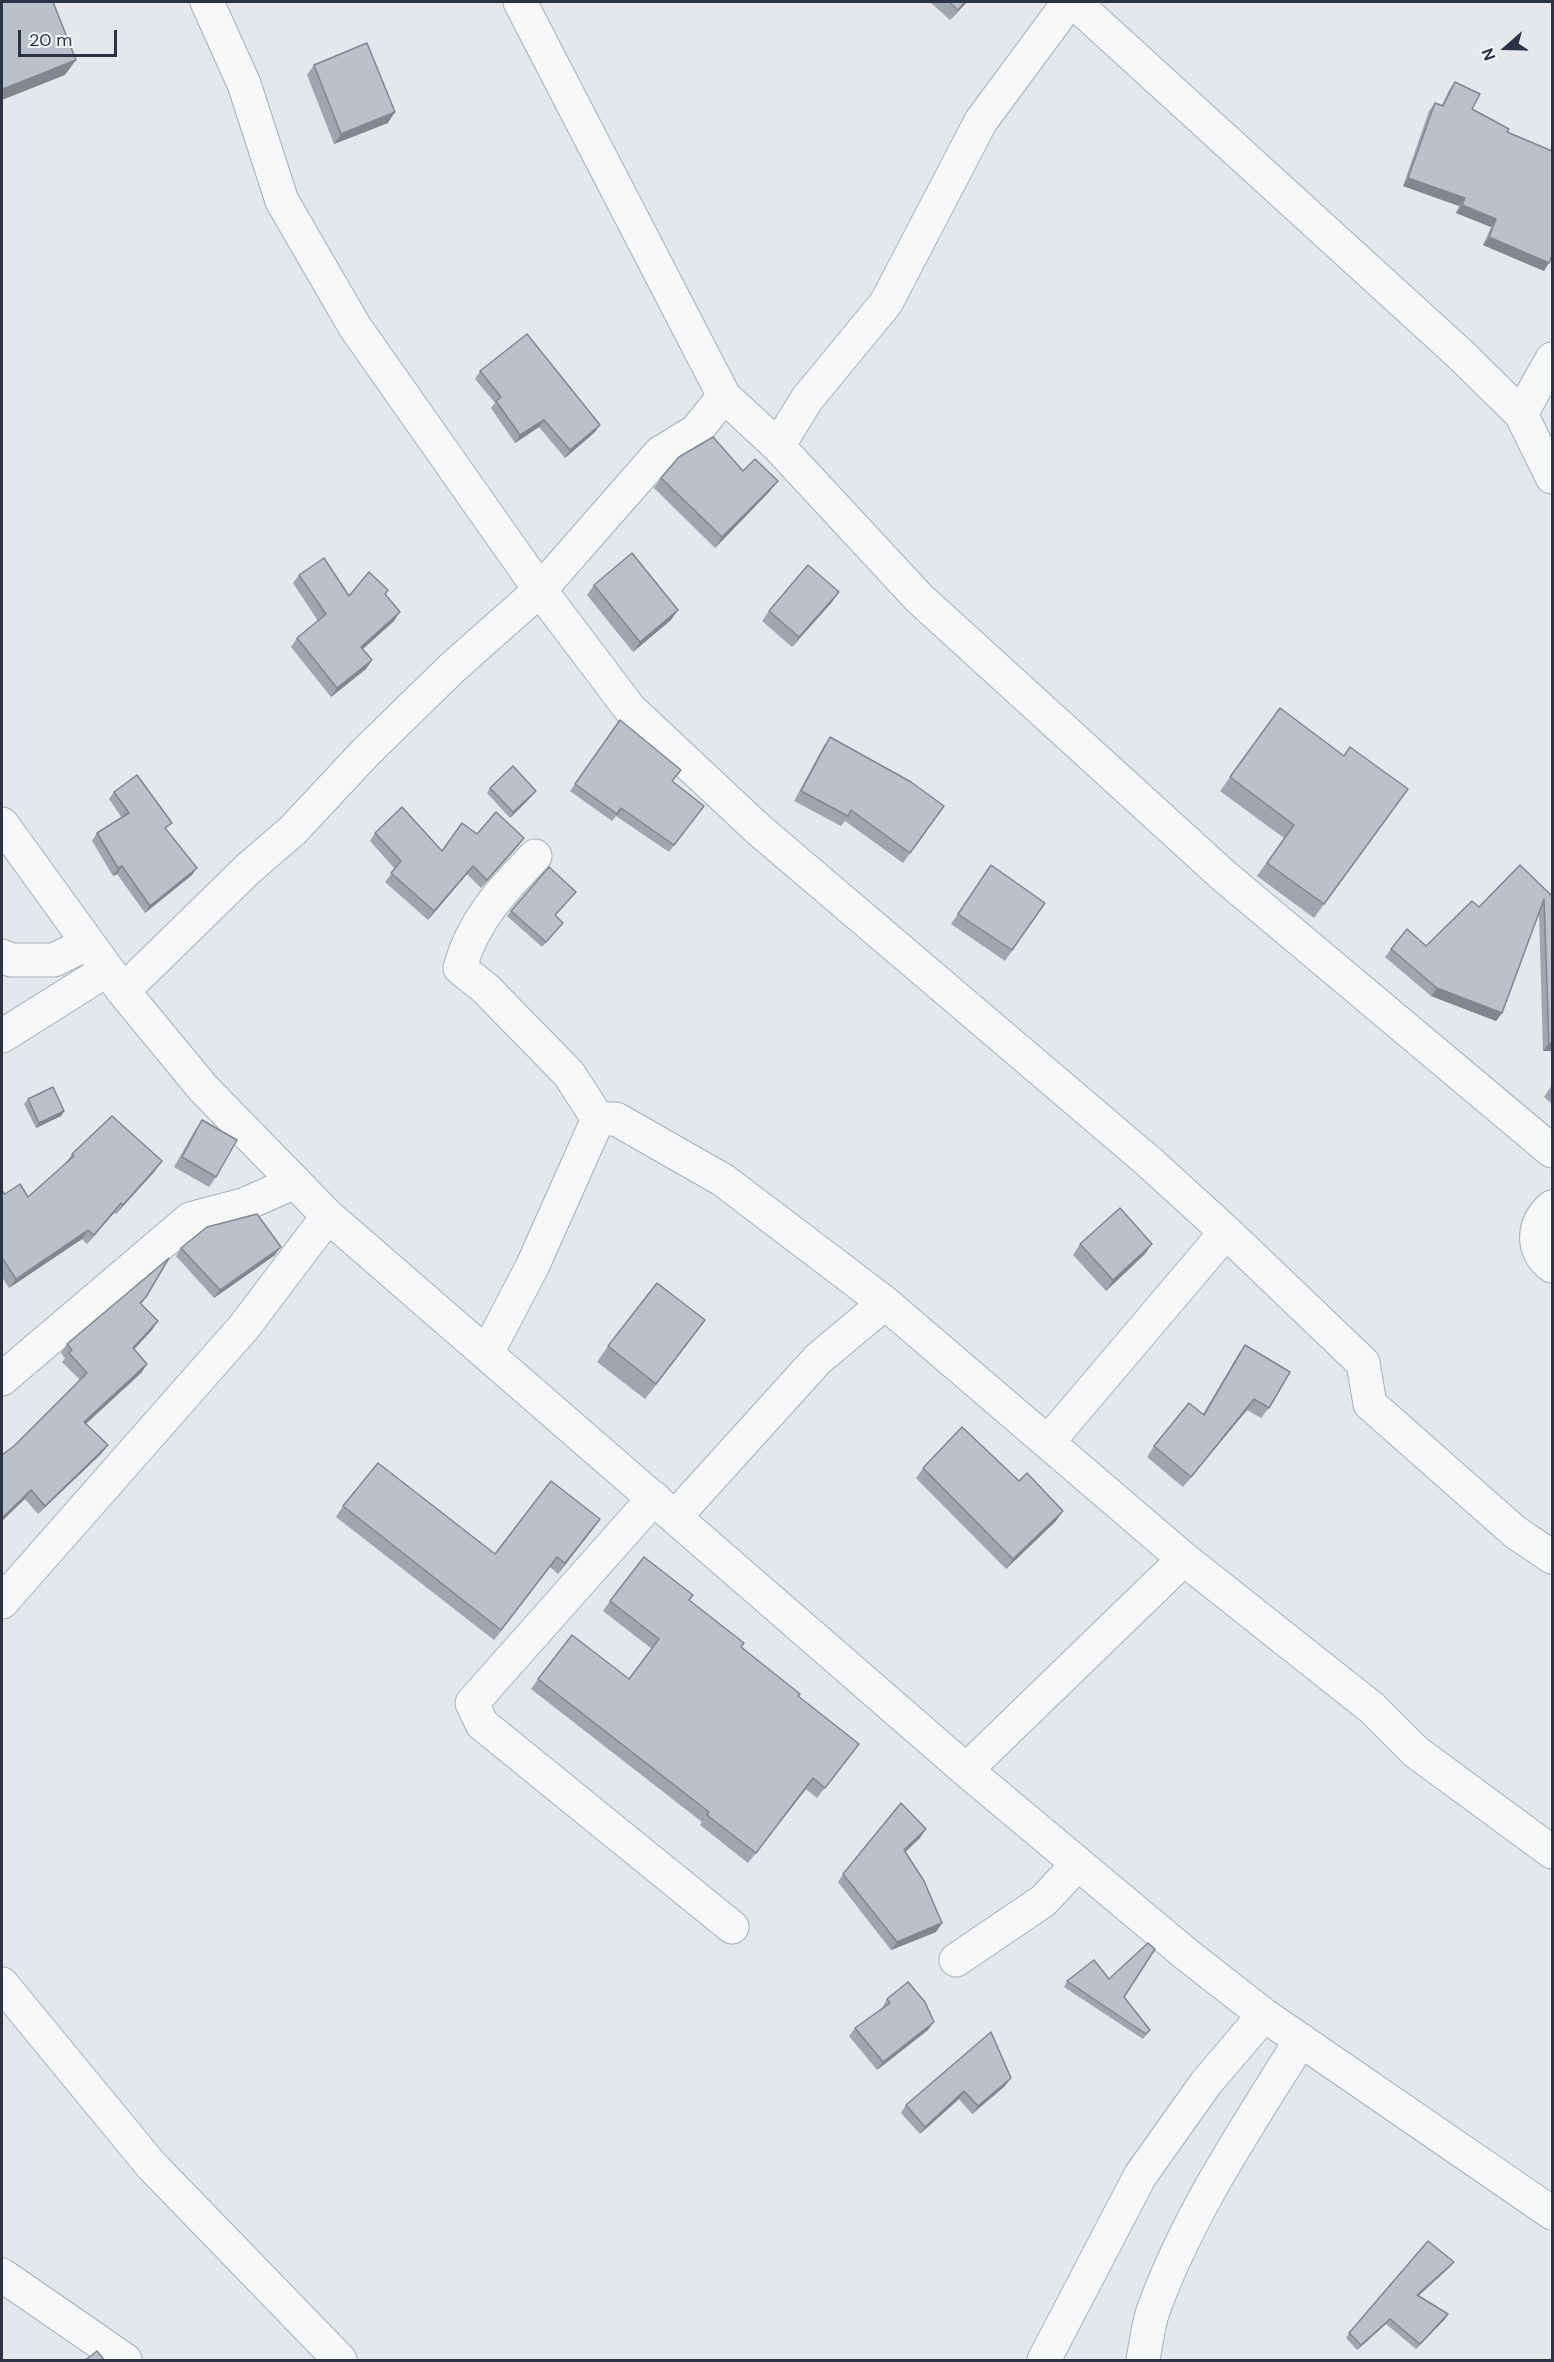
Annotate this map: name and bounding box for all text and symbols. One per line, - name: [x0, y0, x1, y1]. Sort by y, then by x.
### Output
- scale bar: [21, 18, 120, 56]
- north arrow: [1476, 18, 1536, 78]
- text: 20 m: [29, 28, 72, 52]
- text: N: [1477, 45, 1500, 63]

